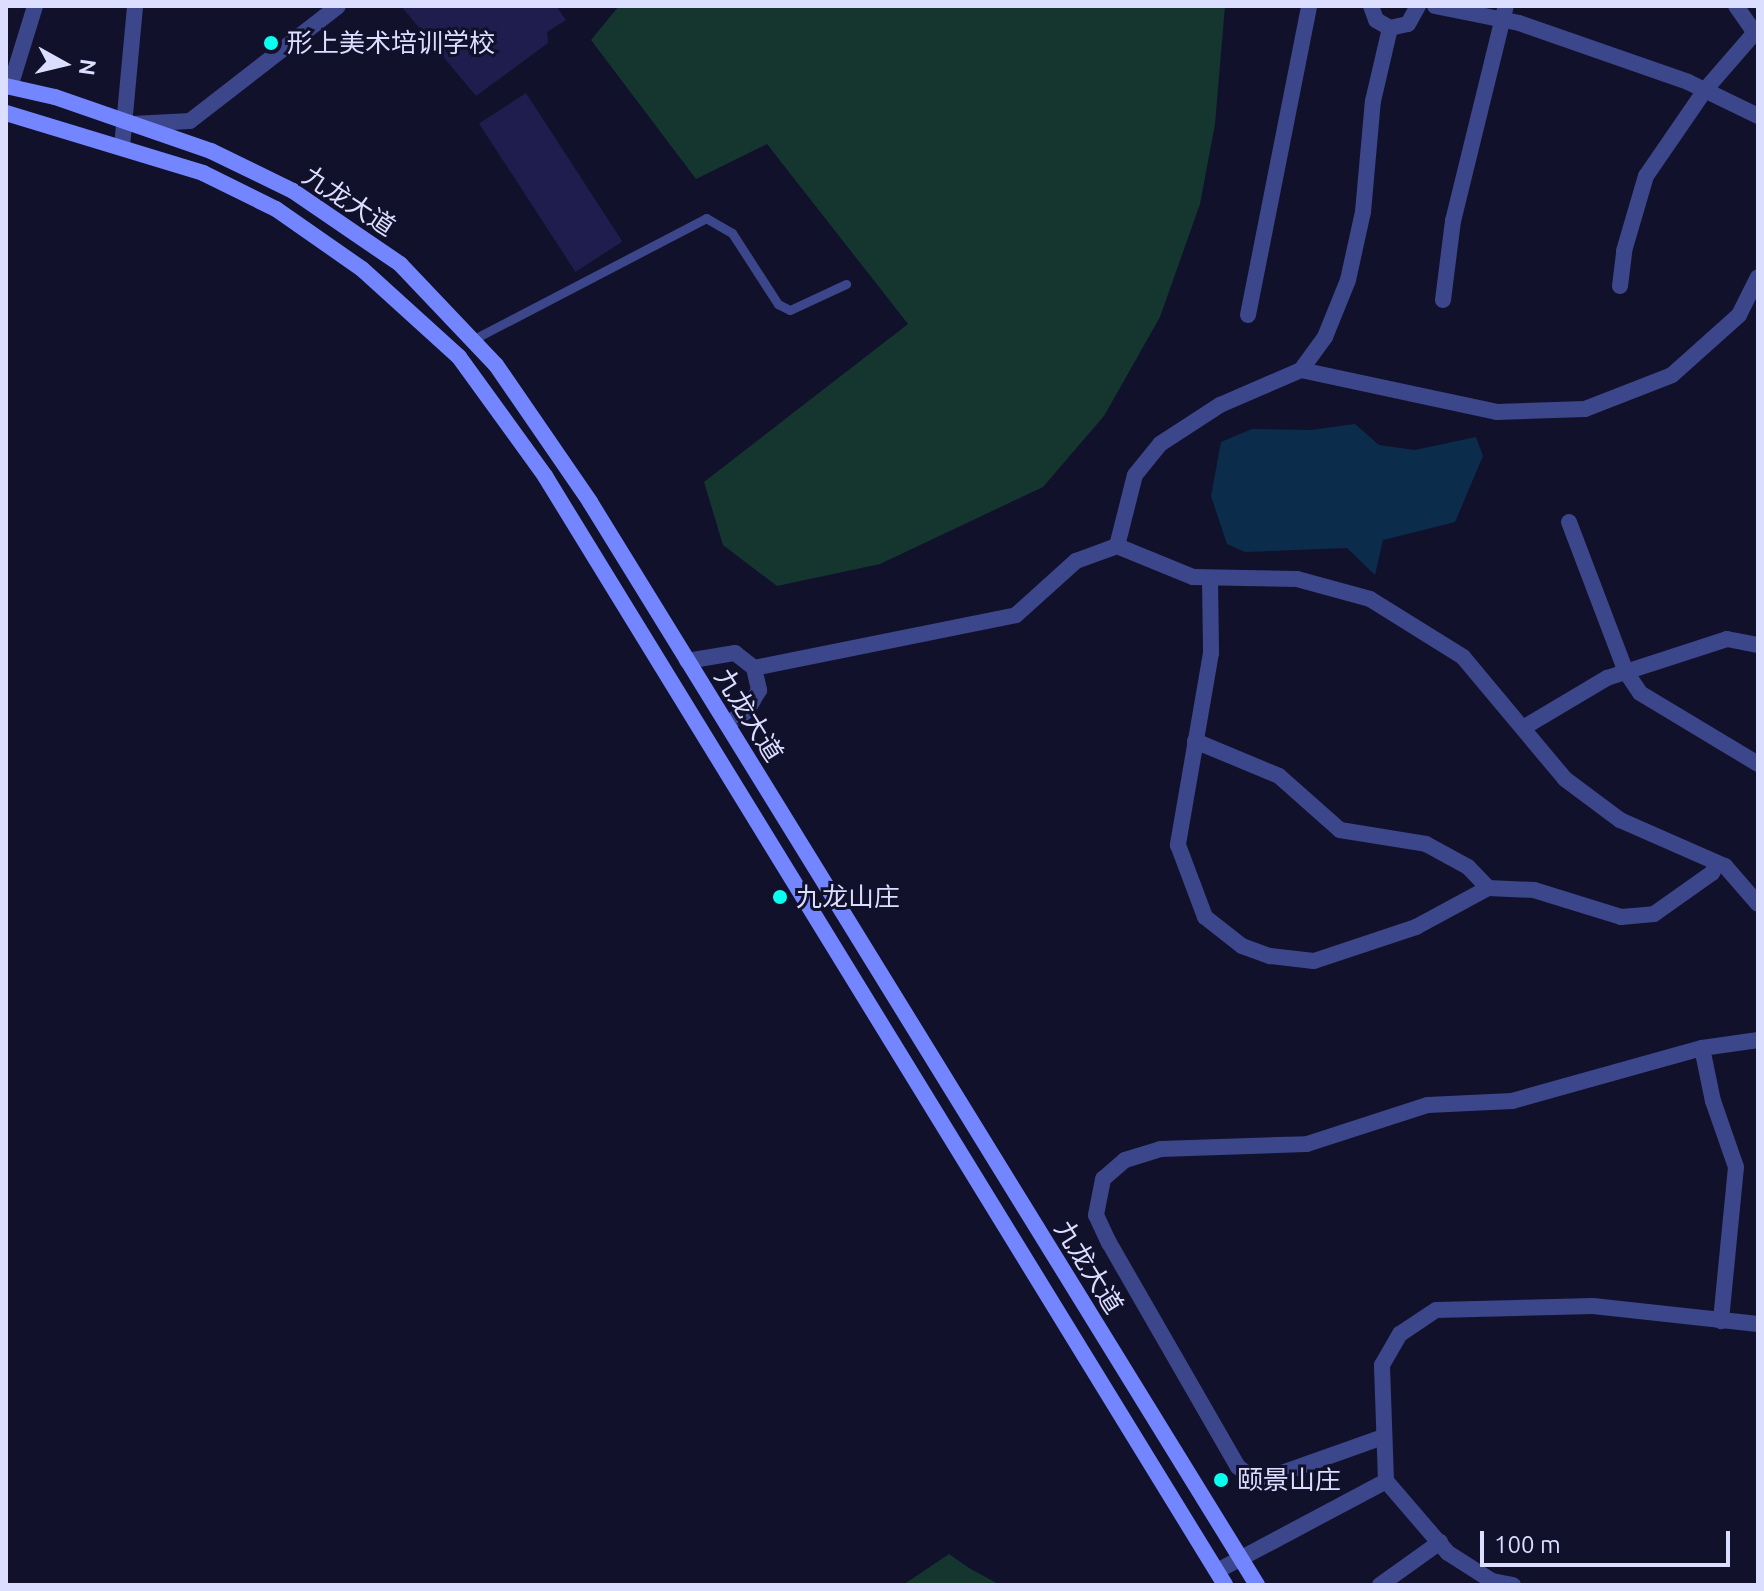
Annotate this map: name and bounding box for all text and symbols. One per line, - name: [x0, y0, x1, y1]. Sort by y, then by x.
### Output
- north arrow: [24, 24, 104, 104]
- place label: 形上美术培训学校: [287, 27, 495, 59]
- marker: 形上美术培训学校: [262, 34, 280, 52]
- text: N: [75, 58, 102, 77]
- street label: 九龙大道: [297, 160, 401, 242]
- street label: 九龙大道: [708, 663, 790, 767]
- place label: 九龙山庄: [796, 881, 900, 913]
- marker: 九龙山庄: [771, 888, 789, 906]
- street label: 九龙大道: [1048, 1215, 1130, 1319]
- place label: 颐景山庄: [1237, 1464, 1341, 1496]
- marker: 颐景山庄: [1212, 1471, 1230, 1489]
- scale bar: [1484, 1515, 1734, 1565]
- text: 100 m: [1494, 1531, 1561, 1558]

